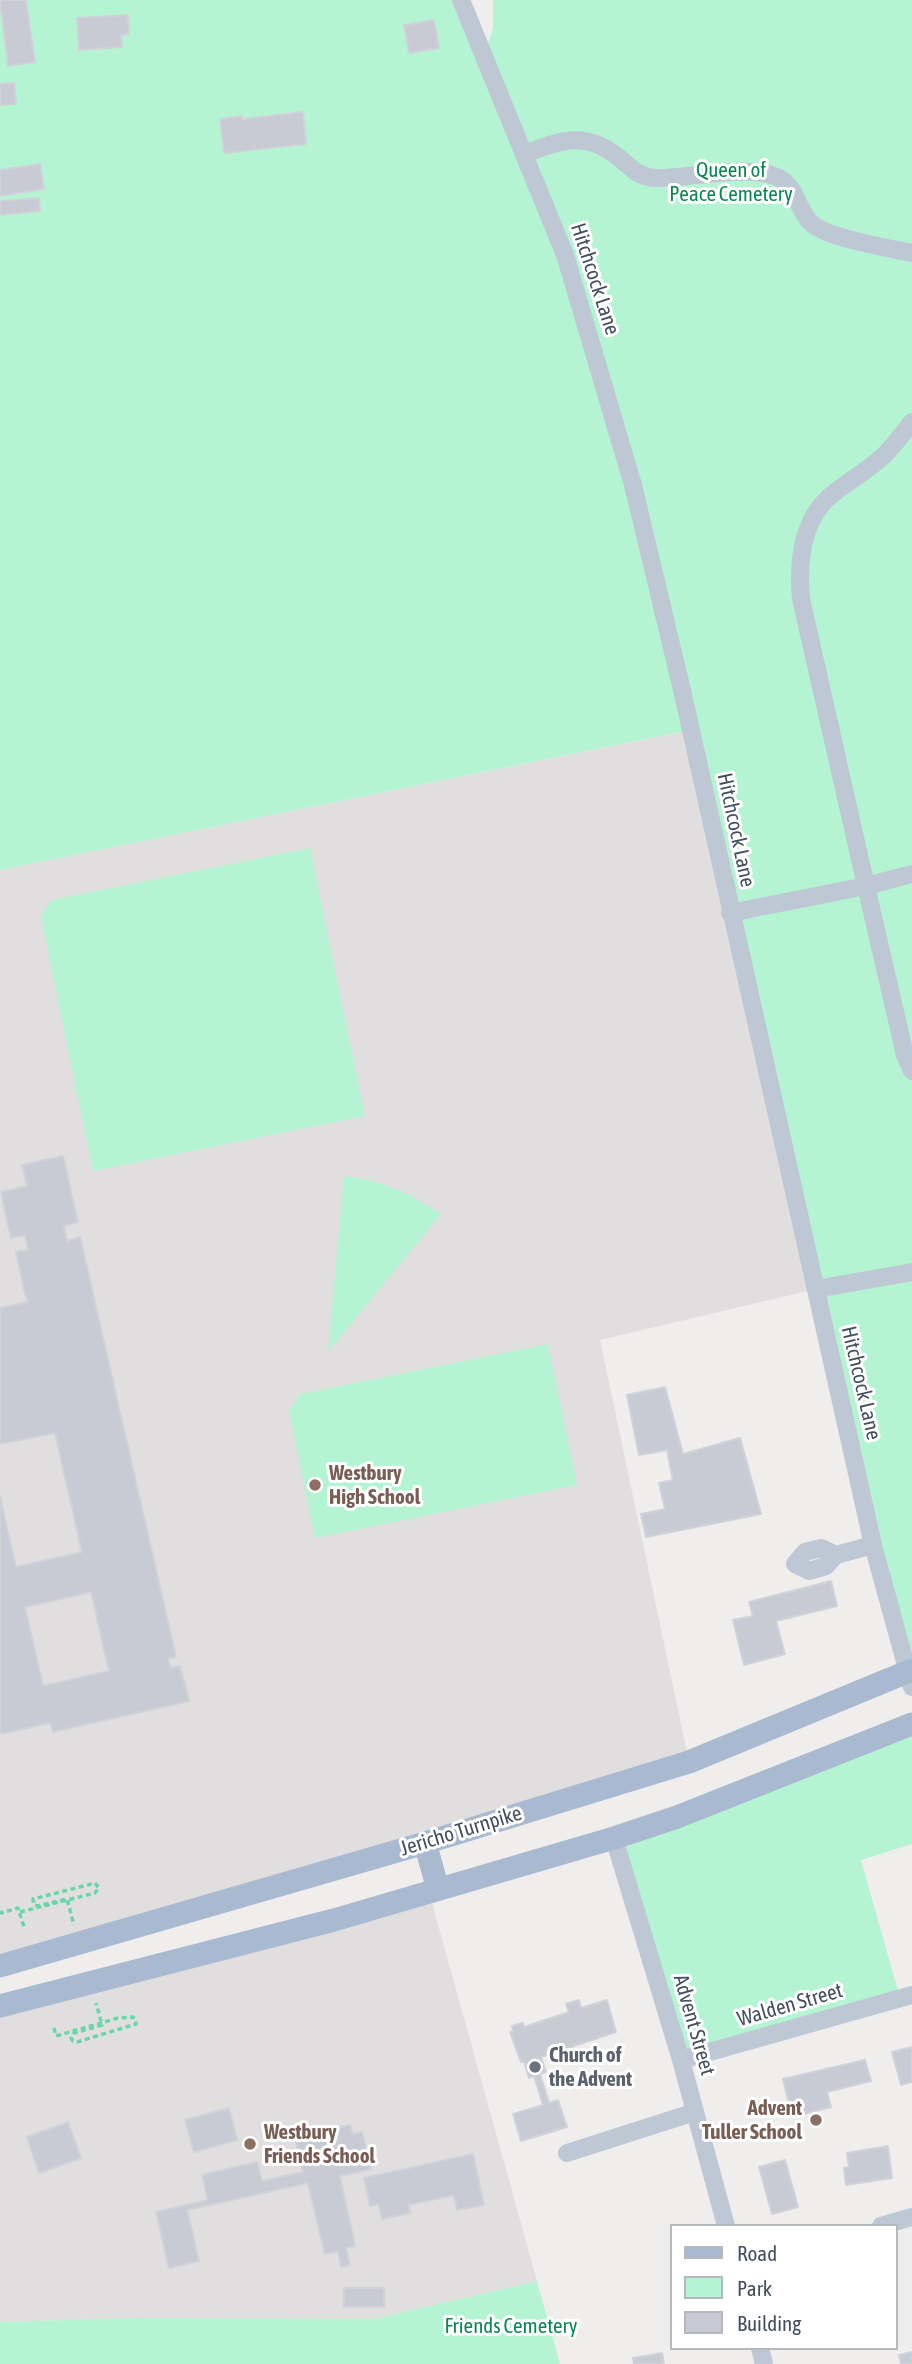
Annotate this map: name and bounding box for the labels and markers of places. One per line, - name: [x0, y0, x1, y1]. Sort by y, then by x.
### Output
- place label: Westbury High School: [329, 1460, 420, 1510]
- marker: Westbury High School: [307, 1477, 323, 1493]
- place label: Church of the Advent: [549, 2042, 632, 2092]
- marker: Church of the Advent: [527, 2059, 543, 2075]
- place label: Advent Tuller School: [702, 2095, 802, 2145]
- marker: Advent Tuller School: [808, 2112, 824, 2128]
- place label: Westbury Friends School: [264, 2119, 375, 2169]
- marker: Westbury Friends School: [242, 2136, 258, 2152]

